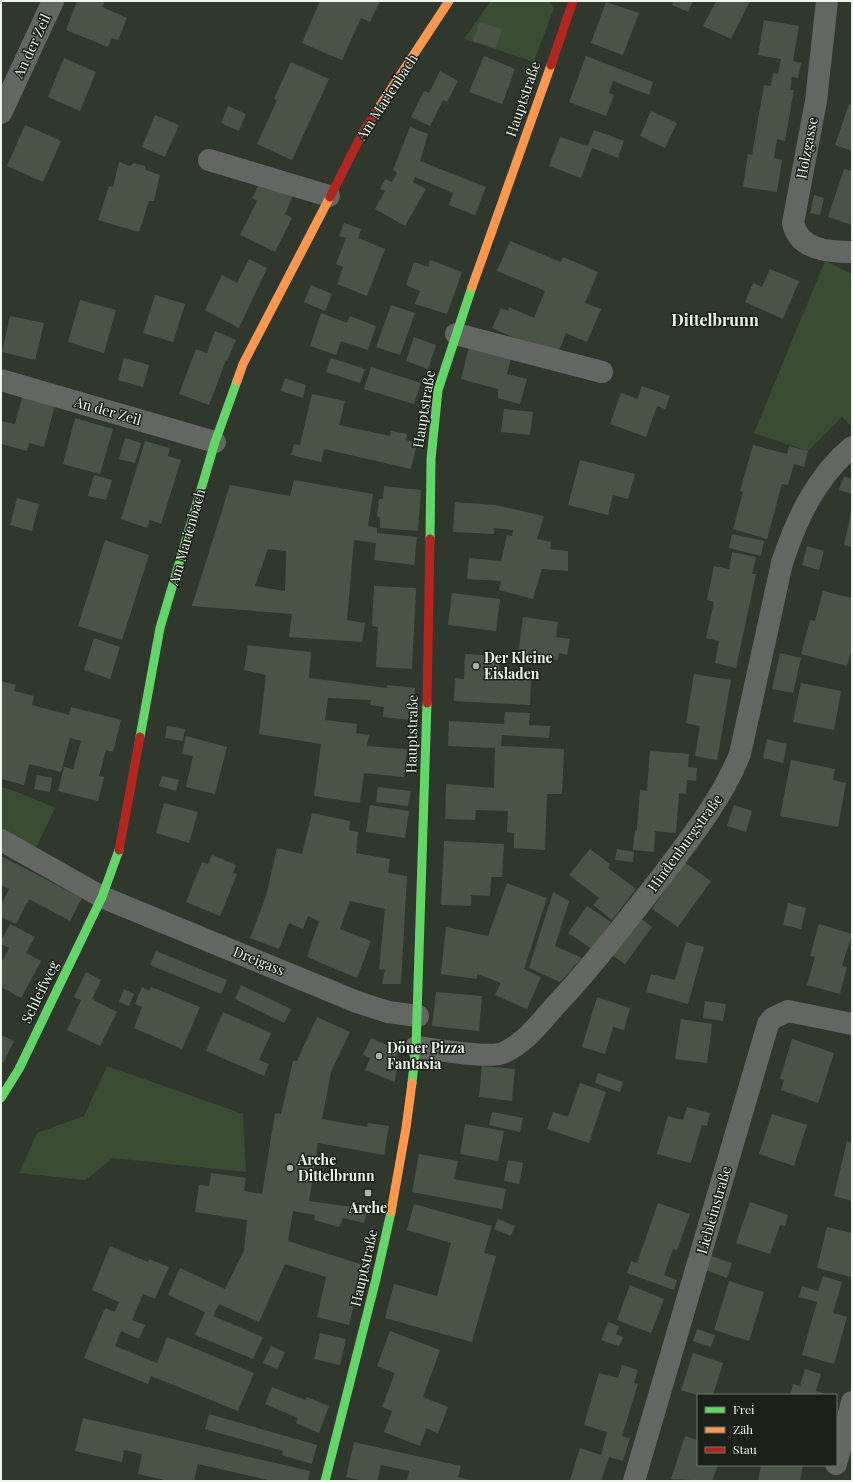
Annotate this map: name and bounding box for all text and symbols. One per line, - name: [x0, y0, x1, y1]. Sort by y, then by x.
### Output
- street label: An der Zeil: [8, 11, 55, 82]
- street label: Am Marienbach: [351, 49, 422, 144]
- street label: Hauptstraße: [501, 59, 544, 139]
- street label: Holzgasse: [791, 115, 822, 180]
- district label: Dittelbrunn: [671, 309, 759, 330]
- street label: Hauptstraße: [408, 369, 439, 449]
- street label: An der Zeil: [72, 392, 144, 429]
- street label: Am Marienbach: [163, 486, 210, 588]
- place label: Der Kleine Eisladen: [484, 648, 553, 683]
- marker: Der Kleine Eisladen: [471, 661, 481, 671]
- street label: Hauptstraße: [401, 695, 422, 773]
- street label: Hindenburgstraße: [643, 790, 726, 895]
- street label: Dreigass: [231, 942, 288, 979]
- street label: Schleifweg: [16, 957, 63, 1026]
- place label: Döner Pizza Fantasia: [387, 1038, 466, 1073]
- marker: Döner Pizza Fantasia: [374, 1051, 384, 1061]
- place label: Arche Dittelbrunn: [297, 1150, 375, 1185]
- marker: Arche Dittelbrunn: [285, 1163, 295, 1173]
- street label: Liebleinstraße: [692, 1164, 735, 1256]
- marker: Arche: [363, 1188, 373, 1198]
- place label: Arche: [348, 1198, 387, 1217]
- street label: Hauptstraße: [345, 1228, 382, 1308]
- legend: [697, 1394, 837, 1466]
- text: Frei: [733, 1401, 755, 1417]
- text: Zäh: [733, 1421, 753, 1437]
- text: Stau: [733, 1441, 757, 1457]

